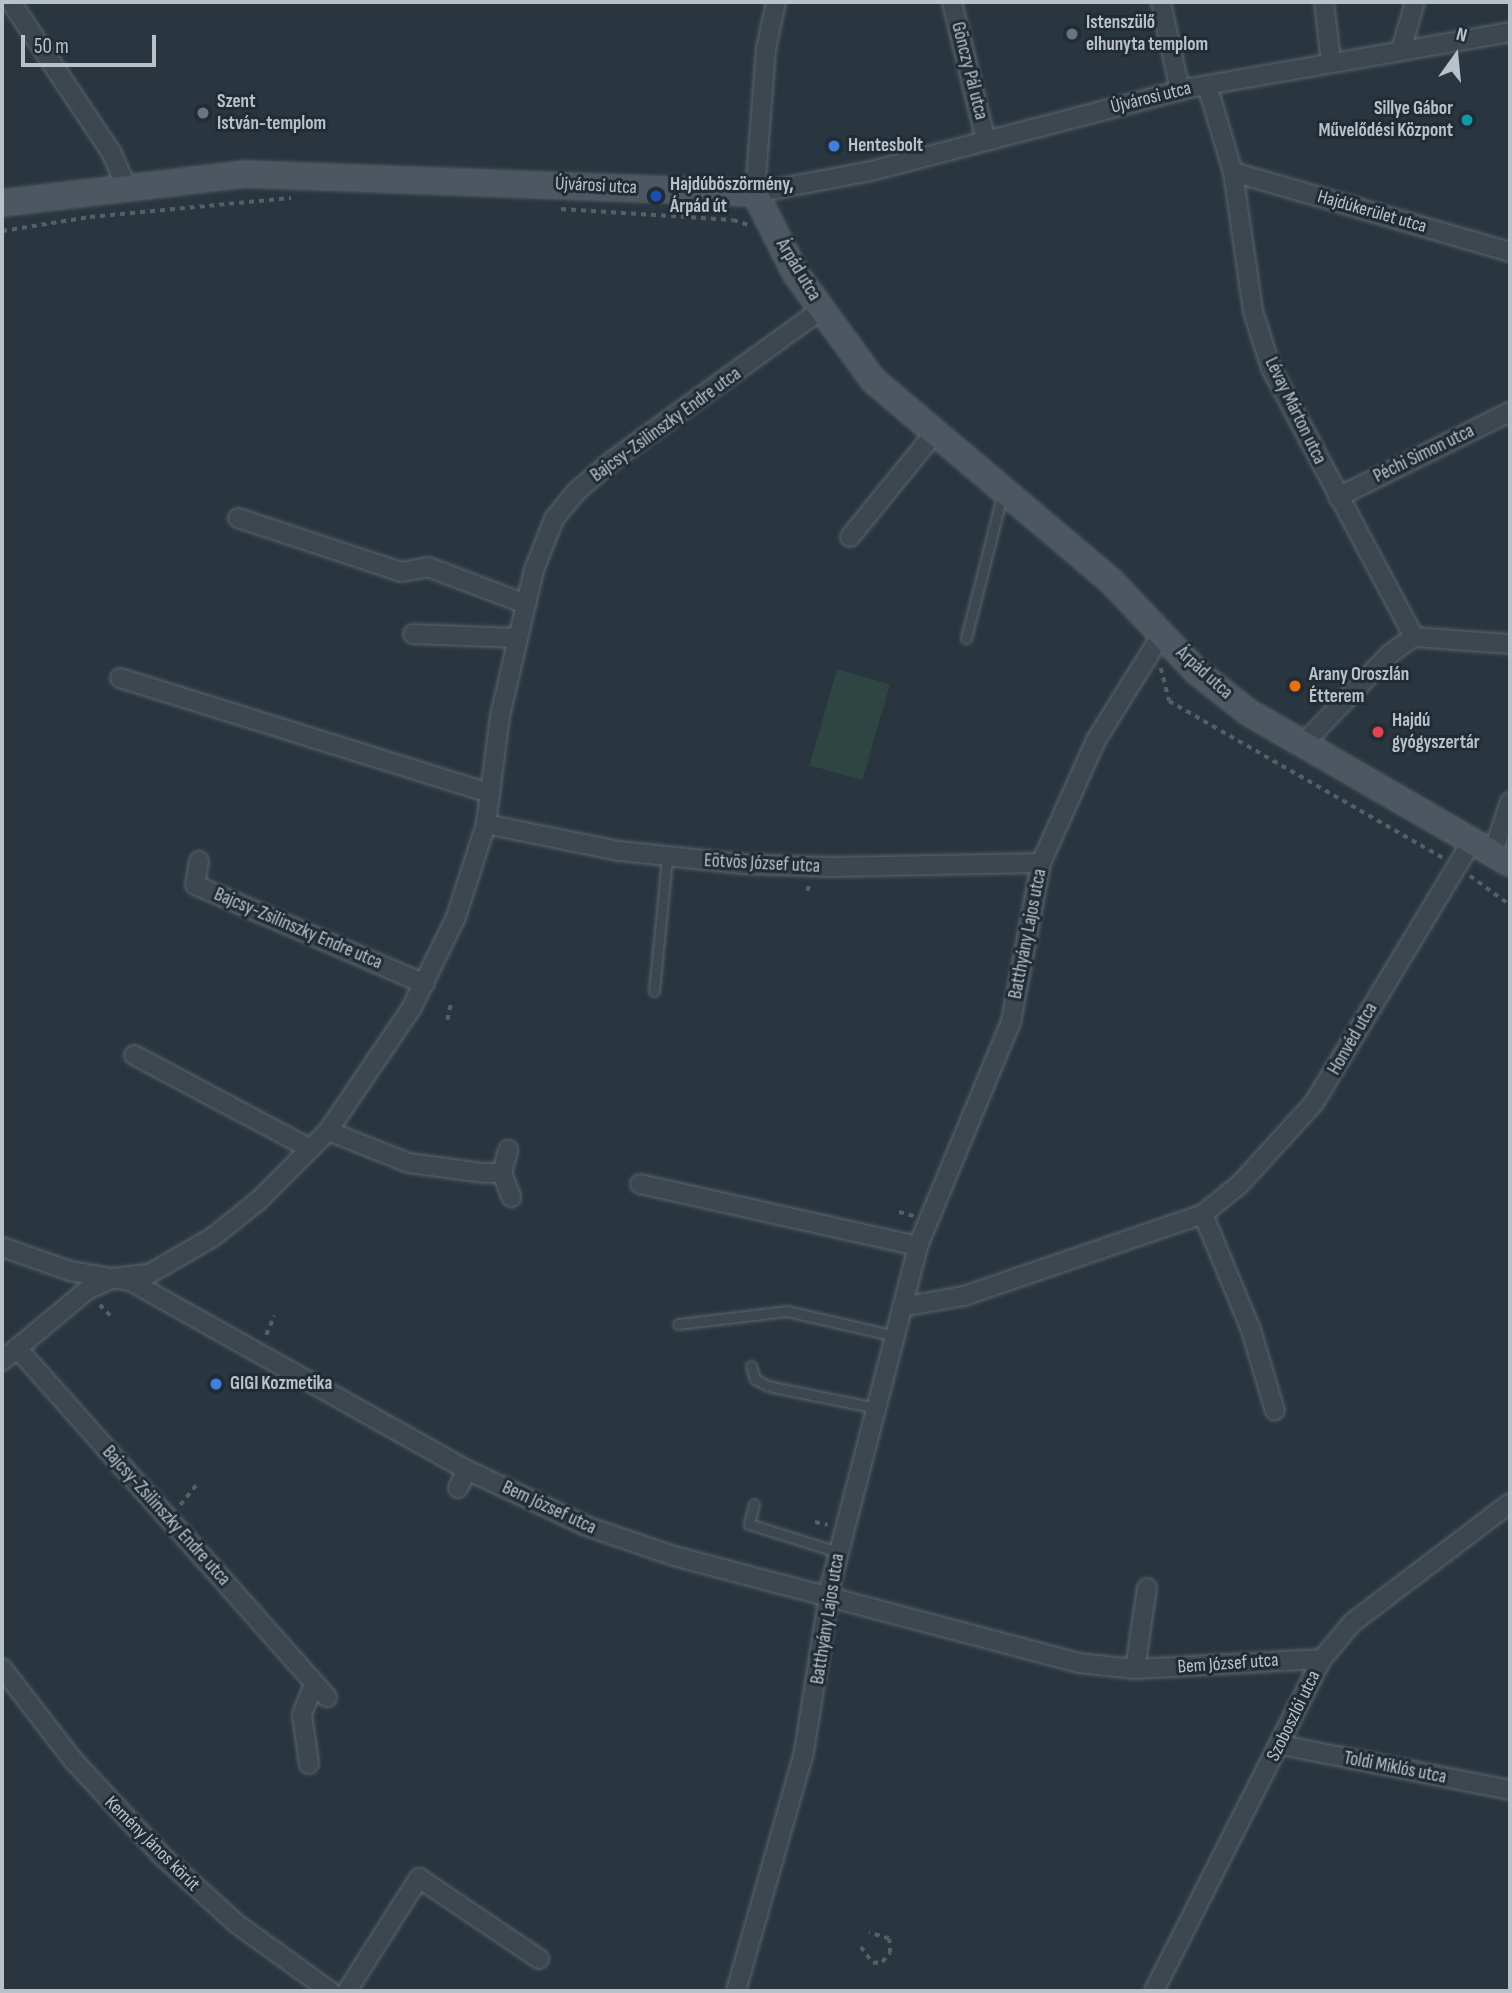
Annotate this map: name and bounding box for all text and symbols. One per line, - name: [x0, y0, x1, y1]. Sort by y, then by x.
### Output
- place label: Istenszülő elhunyta templom: [1086, 12, 1208, 56]
- street label: Gönczy Pál utca: [946, 20, 992, 122]
- scale bar: [24, 21, 159, 65]
- north arrow: [1421, 21, 1491, 91]
- text: N: [1454, 23, 1469, 48]
- marker: Istenszülő elhunyta templom: [1064, 26, 1080, 42]
- text: 50 m: [34, 34, 69, 59]
- street label: Újvárosi utca: [1109, 77, 1193, 119]
- place label: Szent István-templom: [217, 91, 326, 135]
- place label: Sillye Gábor Művelődési Központ: [1318, 98, 1453, 142]
- marker: Szent István-templom: [195, 105, 211, 121]
- marker: Sillye Gábor Művelődési Központ: [1459, 112, 1475, 128]
- place label: Hentesbolt: [848, 135, 923, 157]
- marker: Hentesbolt: [826, 138, 842, 154]
- street label: Újvárosi utca: [555, 172, 637, 200]
- place label: Hajdúböszörmény, Árpád út: [670, 174, 794, 218]
- street label: Hajdúkerület utca: [1315, 186, 1429, 238]
- marker: Hajdúböszörmény, Árpád út: [648, 188, 664, 204]
- street label: Árpád utca: [771, 235, 825, 305]
- street label: Lévay Márton utca: [1259, 354, 1331, 468]
- street label: Bajcsy-Zsilinszky Endre utca: [586, 363, 746, 487]
- street label: Péchi Simon utca: [1370, 420, 1478, 488]
- street label: Árpád utca: [1171, 642, 1237, 704]
- place label: Arany Oroszlán Étterem: [1309, 664, 1409, 708]
- marker: Arany Oroszlán Étterem: [1287, 678, 1303, 694]
- place label: Hajdú gyógyszertár: [1392, 710, 1480, 754]
- marker: Hajdú gyógyszertár: [1370, 724, 1386, 740]
- street label: Eötvös József utca: [703, 850, 821, 878]
- street label: Batthyány Lajos utca: [1004, 867, 1052, 1001]
- street label: Bajcsy-Zsilinszky Endre utca: [211, 883, 385, 975]
- street label: Honvéd utca: [1323, 999, 1383, 1079]
- place label: GIGI Kozmetika: [230, 1373, 332, 1395]
- marker: GIGI Kozmetika: [208, 1376, 224, 1392]
- street label: Bajcsy-Zsilinszky Endre utca: [97, 1441, 235, 1591]
- street label: Bem József utca: [498, 1476, 600, 1540]
- street label: Batthyány Lajos utca: [806, 1552, 850, 1686]
- street label: Bem József utca: [1177, 1649, 1279, 1679]
- street label: Szoboszlói utca: [1262, 1667, 1326, 1765]
- street label: Toldi Miklós utca: [1342, 1747, 1448, 1789]
- street label: Kemény János körút: [100, 1792, 204, 1896]

